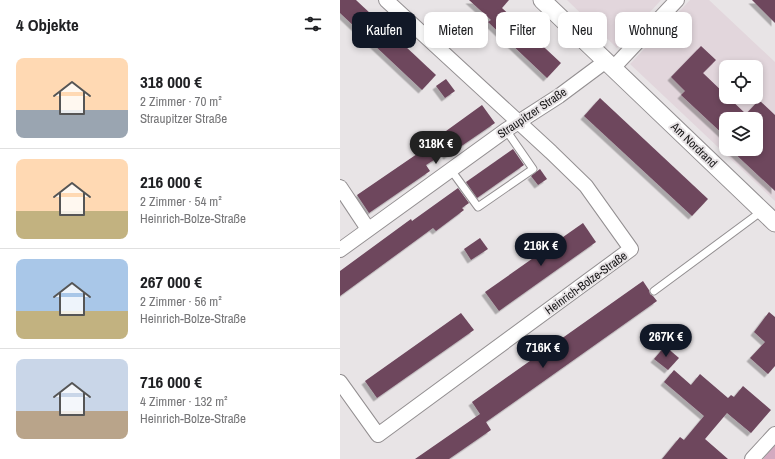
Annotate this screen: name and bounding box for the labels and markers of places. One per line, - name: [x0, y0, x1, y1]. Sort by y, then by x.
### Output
- pin: 318K €: [403, 131, 469, 165]
- pin: 216K €: [508, 233, 574, 267]
- pin: 267K €: [633, 324, 699, 358]
- pin: 716K €: [510, 335, 576, 369]

